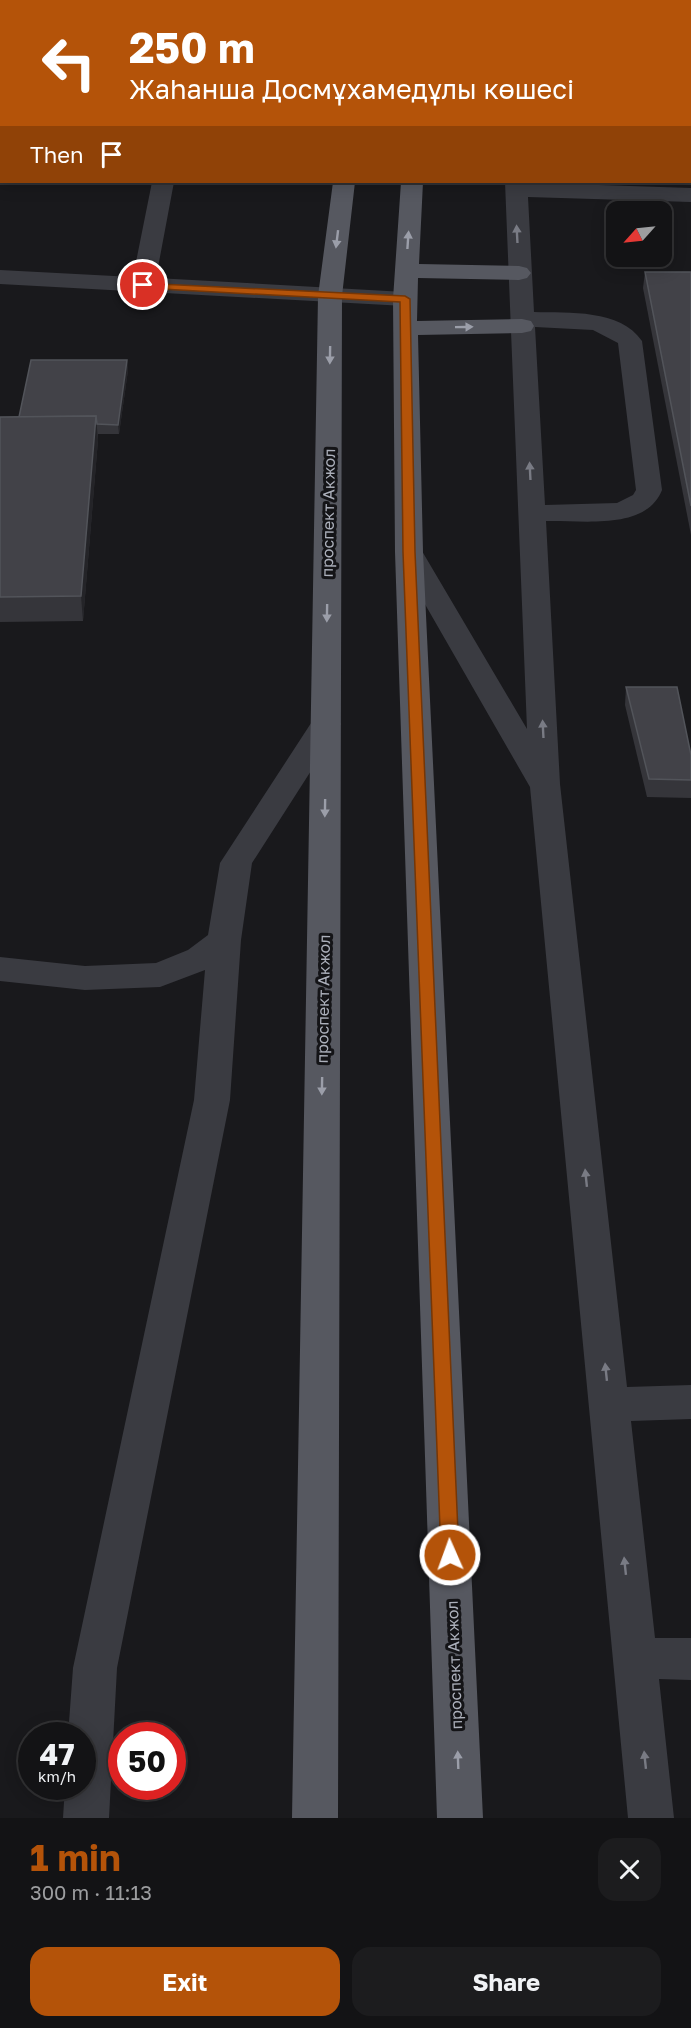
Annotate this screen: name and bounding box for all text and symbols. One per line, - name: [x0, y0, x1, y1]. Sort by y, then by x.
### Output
- text: 250 m: [129, 22, 255, 72]
- icon: left: [30, 24, 108, 102]
- text: Жаһанша Досмұхамедұлы көшесі: [129, 73, 574, 105]
- icon: arrive: [95, 138, 128, 171]
- text: Then: [30, 141, 83, 168]
- north arrow: [606, 201, 672, 267]
- map controls: [606, 201, 672, 267]
- one-way arrow: [513, 225, 522, 244]
- one-way arrow: [333, 229, 342, 248]
- one-way arrow: [404, 231, 413, 250]
- pin: [117, 259, 168, 310]
- icon: arrive: [126, 268, 159, 301]
- one-way arrow: [454, 322, 473, 332]
- one-way arrow: [325, 345, 335, 364]
- street label: проспект Акжол: [317, 448, 339, 578]
- one-way arrow: [525, 461, 534, 480]
- one-way arrow: [322, 603, 332, 622]
- one-way arrow: [538, 719, 547, 738]
- one-way arrow: [320, 798, 330, 817]
- street label: проспект Акжол: [312, 934, 334, 1064]
- one-way arrow: [317, 1077, 327, 1096]
- one-way arrow: [581, 1168, 591, 1187]
- one-way arrow: [601, 1362, 611, 1381]
- position arrow: [418, 1523, 482, 1587]
- one-way arrow: [620, 1556, 630, 1575]
- street label: проспект Акжол: [442, 1600, 466, 1730]
- speed limit sign: 50: [108, 1722, 186, 1800]
- text: 47: [39, 1736, 75, 1772]
- one-way arrow: [453, 1750, 463, 1769]
- one-way arrow: [640, 1750, 650, 1769]
- text: km/h: [38, 1767, 76, 1785]
- text: 1 min: [30, 1836, 121, 1879]
- button: close: [598, 1838, 661, 1901]
- text: 300 m · 11:13: [30, 1880, 152, 1904]
- button: Exit: [30, 1947, 340, 2016]
- button: Share: [352, 1947, 661, 2016]

